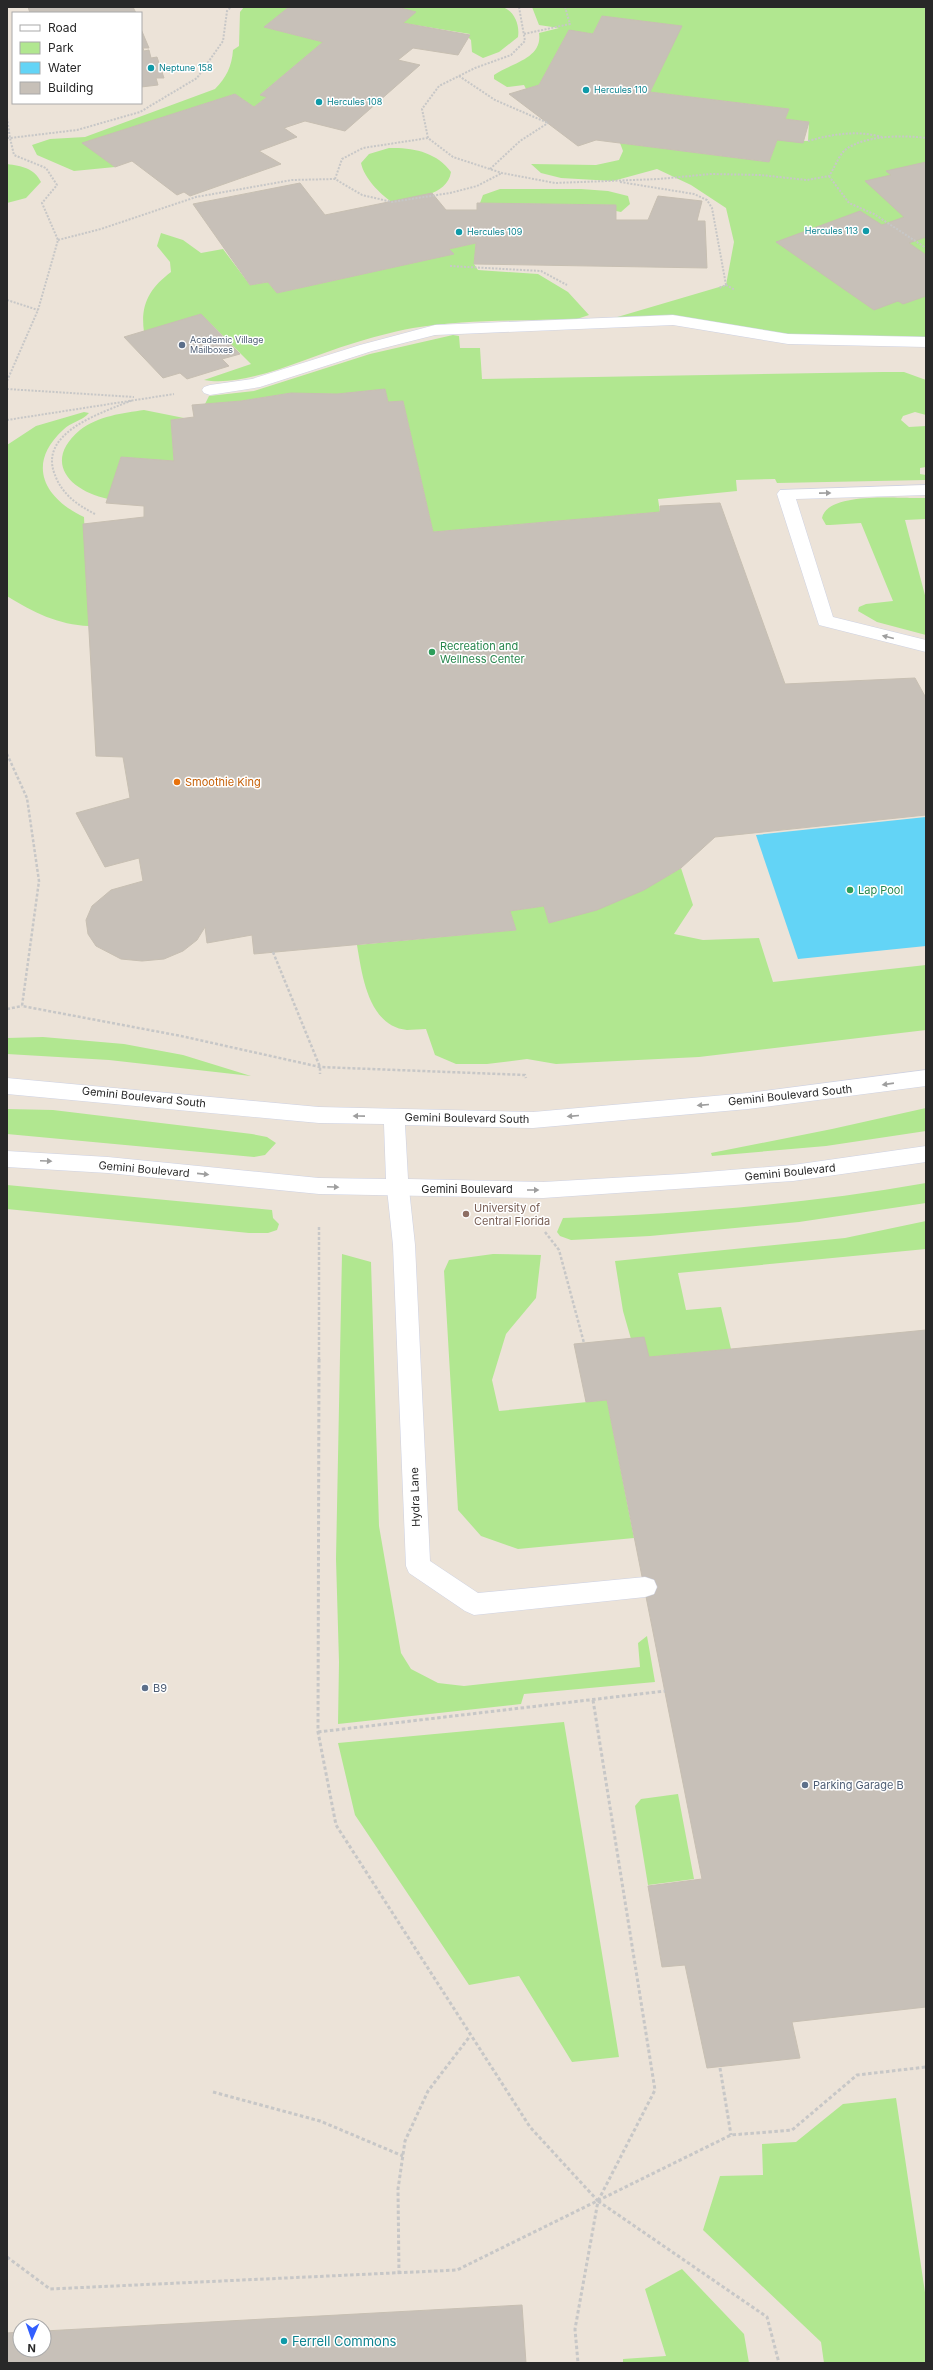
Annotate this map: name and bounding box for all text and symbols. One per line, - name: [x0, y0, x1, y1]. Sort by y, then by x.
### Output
- legend: [12, 12, 142, 104]
- text: Road: [48, 20, 77, 35]
- text: Park: [48, 40, 74, 55]
- text: Water: [48, 60, 82, 75]
- place label: Neptune 158: [159, 62, 213, 73]
- marker: Neptune 158: [146, 63, 156, 73]
- text: Building: [48, 80, 93, 95]
- place label: Hercules 110: [594, 84, 648, 95]
- marker: Hercules 110: [581, 85, 591, 95]
- place label: Hercules 108: [327, 96, 383, 107]
- marker: Hercules 108: [314, 97, 324, 107]
- place label: Hercules 113: [805, 225, 858, 236]
- place label: Hercules 109: [467, 226, 523, 237]
- marker: Hercules 113: [861, 226, 871, 236]
- marker: Hercules 109: [454, 227, 464, 237]
- place label: Academic Village Mailboxes: [190, 334, 264, 355]
- marker: Academic Village Mailboxes: [177, 340, 187, 350]
- one-way arrow: [819, 490, 832, 496]
- one-way arrow: [882, 633, 894, 639]
- place label: Recreation and Wellness Center: [440, 639, 525, 666]
- marker: Recreation and Wellness Center: [427, 647, 437, 657]
- place label: Smoothie King: [185, 775, 261, 789]
- marker: Smoothie King: [172, 777, 182, 787]
- place label: Lap Pool: [858, 883, 903, 897]
- marker: Lap Pool: [845, 885, 855, 895]
- one-way arrow: [881, 1081, 894, 1087]
- street label: Gemini Boulevard South: [727, 1082, 853, 1108]
- street label: Gemini Boulevard South: [81, 1084, 207, 1110]
- one-way arrow: [697, 1101, 709, 1108]
- street label: Gemini Boulevard South: [405, 1110, 529, 1126]
- one-way arrow: [352, 1113, 365, 1119]
- one-way arrow: [567, 1113, 579, 1120]
- one-way arrow: [40, 1158, 52, 1165]
- street label: Gemini Boulevard: [98, 1158, 190, 1180]
- street label: Gemini Boulevard: [744, 1160, 836, 1184]
- one-way arrow: [197, 1171, 209, 1178]
- street label: Gemini Boulevard: [421, 1182, 513, 1196]
- one-way arrow: [327, 1183, 339, 1190]
- one-way arrow: [527, 1187, 540, 1193]
- place label: University of Central Florida: [474, 1201, 550, 1228]
- marker: University of Central Florida: [461, 1209, 471, 1219]
- street label: Hydra Lane: [407, 1467, 423, 1527]
- place label: B9: [153, 1681, 167, 1695]
- marker: B9: [140, 1683, 150, 1693]
- place label: Parking Garage B: [813, 1778, 904, 1792]
- marker: Parking Garage B: [800, 1780, 810, 1790]
- north arrow: [12, 2318, 52, 2358]
- place label: Ferrell Commons: [292, 2333, 397, 2349]
- marker: Ferrell Commons: [279, 2336, 289, 2346]
- text: N: [27, 2341, 36, 2355]

